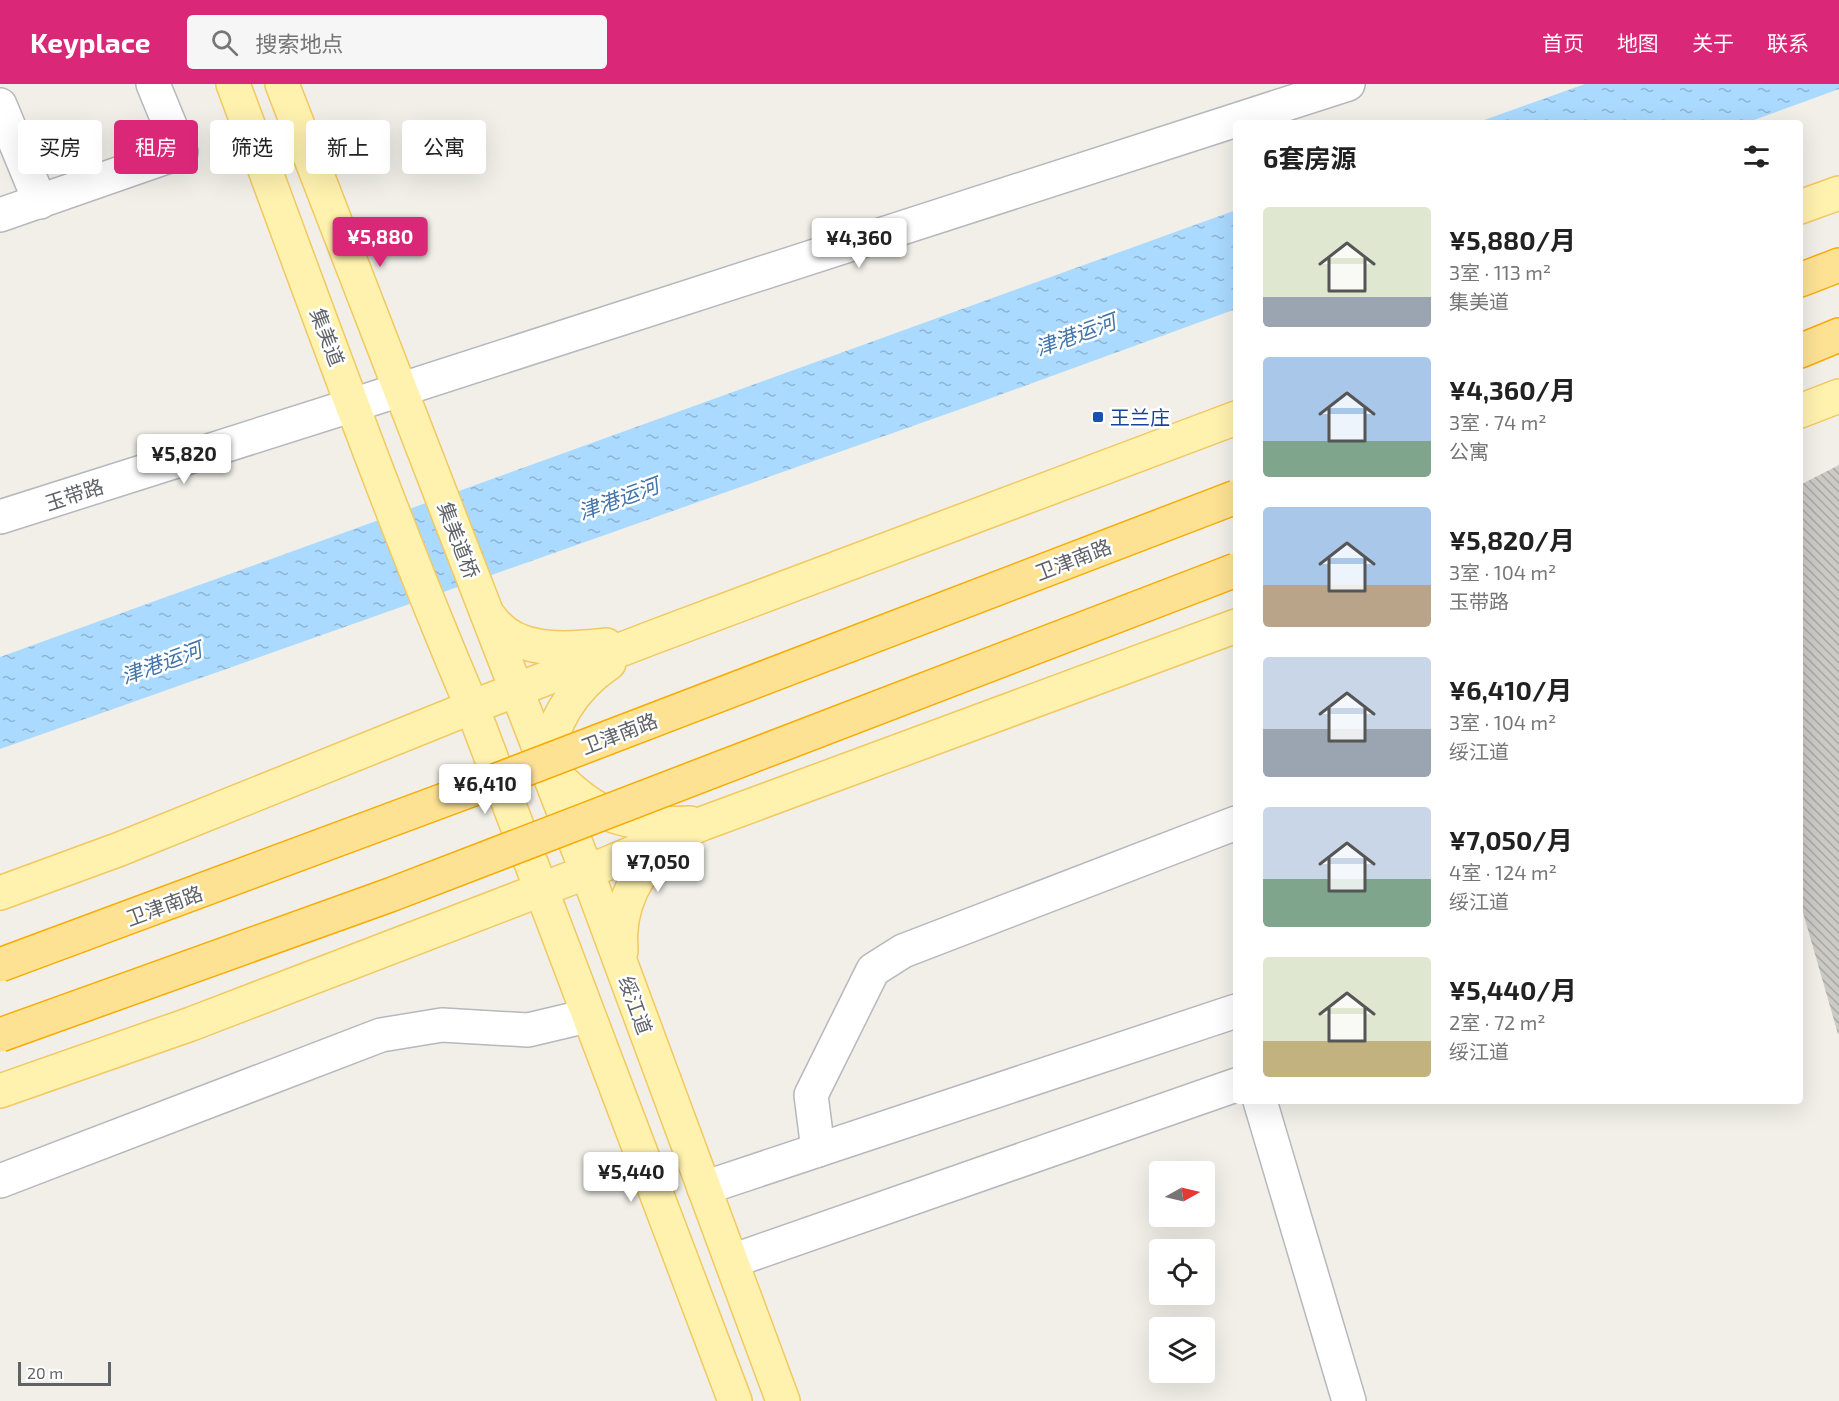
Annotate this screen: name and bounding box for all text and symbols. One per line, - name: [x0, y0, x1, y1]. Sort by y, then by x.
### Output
- search box: [187, 15, 607, 69]
- text: Keyplace: [30, 25, 151, 59]
- icon: search: [208, 26, 241, 59]
- text: 搜索地点: [256, 30, 344, 56]
- text: 首页: [1542, 30, 1584, 55]
- text: 地图: [1617, 30, 1659, 55]
- text: 关于: [1692, 30, 1734, 55]
- text: 联系: [1767, 30, 1809, 55]
- chip: 买房: [18, 120, 102, 174]
- chip: 租房: [114, 120, 198, 174]
- chip: 筛选: [210, 120, 294, 174]
- chip: 新上: [306, 120, 390, 174]
- chip: 公寓: [402, 120, 486, 174]
- icon: filters: [1740, 140, 1773, 173]
- text: 6套房源: [1263, 142, 1356, 173]
- pin: ¥5,880: [331, 217, 429, 268]
- pin: ¥4,360: [810, 218, 908, 269]
- text: ¥5,880: [347, 224, 413, 248]
- text: ¥5,880/月: [1449, 224, 1576, 255]
- text: ¥4,360: [826, 225, 892, 249]
- icon: home: [1311, 231, 1383, 303]
- text: 3室 · 113 m²: [1449, 260, 1551, 284]
- text: 集美道: [1449, 289, 1509, 313]
- street label: 集美道: [306, 305, 350, 369]
- water label: 津港运河: [1031, 307, 1123, 360]
- text: ¥4,360/月: [1449, 374, 1576, 405]
- icon: home: [1311, 381, 1383, 453]
- place label: 王兰庄: [1110, 405, 1170, 429]
- marker: 王兰庄: [1091, 410, 1105, 424]
- text: 3室 · 74 m²: [1449, 410, 1547, 434]
- pin: ¥5,820: [135, 434, 233, 485]
- text: 公寓: [1449, 439, 1489, 463]
- text: ¥5,820: [151, 441, 217, 465]
- water label: 津港运河: [574, 471, 666, 524]
- street label: 玉带路: [42, 473, 106, 515]
- street label: 集美道桥: [433, 498, 485, 582]
- text: ¥5,820/月: [1449, 524, 1575, 555]
- icon: home: [1311, 531, 1383, 603]
- street label: 卫津南路: [1031, 533, 1115, 585]
- text: 3室 · 104 m²: [1449, 560, 1556, 584]
- text: 玉带路: [1449, 589, 1509, 613]
- water label: 津港运河: [117, 635, 209, 688]
- text: ¥6,410/月: [1449, 674, 1572, 705]
- icon: home: [1311, 681, 1383, 753]
- street label: 卫津南路: [577, 707, 661, 759]
- text: 3室 · 104 m²: [1449, 710, 1556, 734]
- text: 绥江道: [1449, 739, 1509, 763]
- pin: ¥6,410: [436, 764, 534, 815]
- text: ¥6,410: [453, 771, 517, 795]
- text: ¥7,050/月: [1449, 824, 1573, 855]
- icon: home: [1311, 831, 1383, 903]
- pin: ¥7,050: [609, 842, 707, 893]
- text: ¥7,050: [626, 849, 690, 873]
- text: 4室 · 124 m²: [1449, 860, 1557, 884]
- street label: 卫津南路: [122, 880, 206, 930]
- text: 绥江道: [1449, 889, 1509, 913]
- street label: 绥江道: [614, 973, 658, 1037]
- text: ¥5,440/月: [1449, 974, 1577, 1005]
- icon: home: [1311, 981, 1383, 1053]
- text: 2室 · 72 m²: [1449, 1010, 1546, 1034]
- text: 绥江道: [1449, 1039, 1509, 1063]
- pin: ¥5,440: [582, 1152, 680, 1203]
- text: ¥5,440: [597, 1159, 665, 1183]
- north arrow: [1149, 1161, 1215, 1227]
- map controls: [1149, 1161, 1215, 1383]
- button: locate: [1149, 1239, 1215, 1305]
- button: layers: [1149, 1317, 1215, 1383]
- scale bar: [18, 1359, 111, 1386]
- text: 20 m: [27, 1363, 63, 1382]

